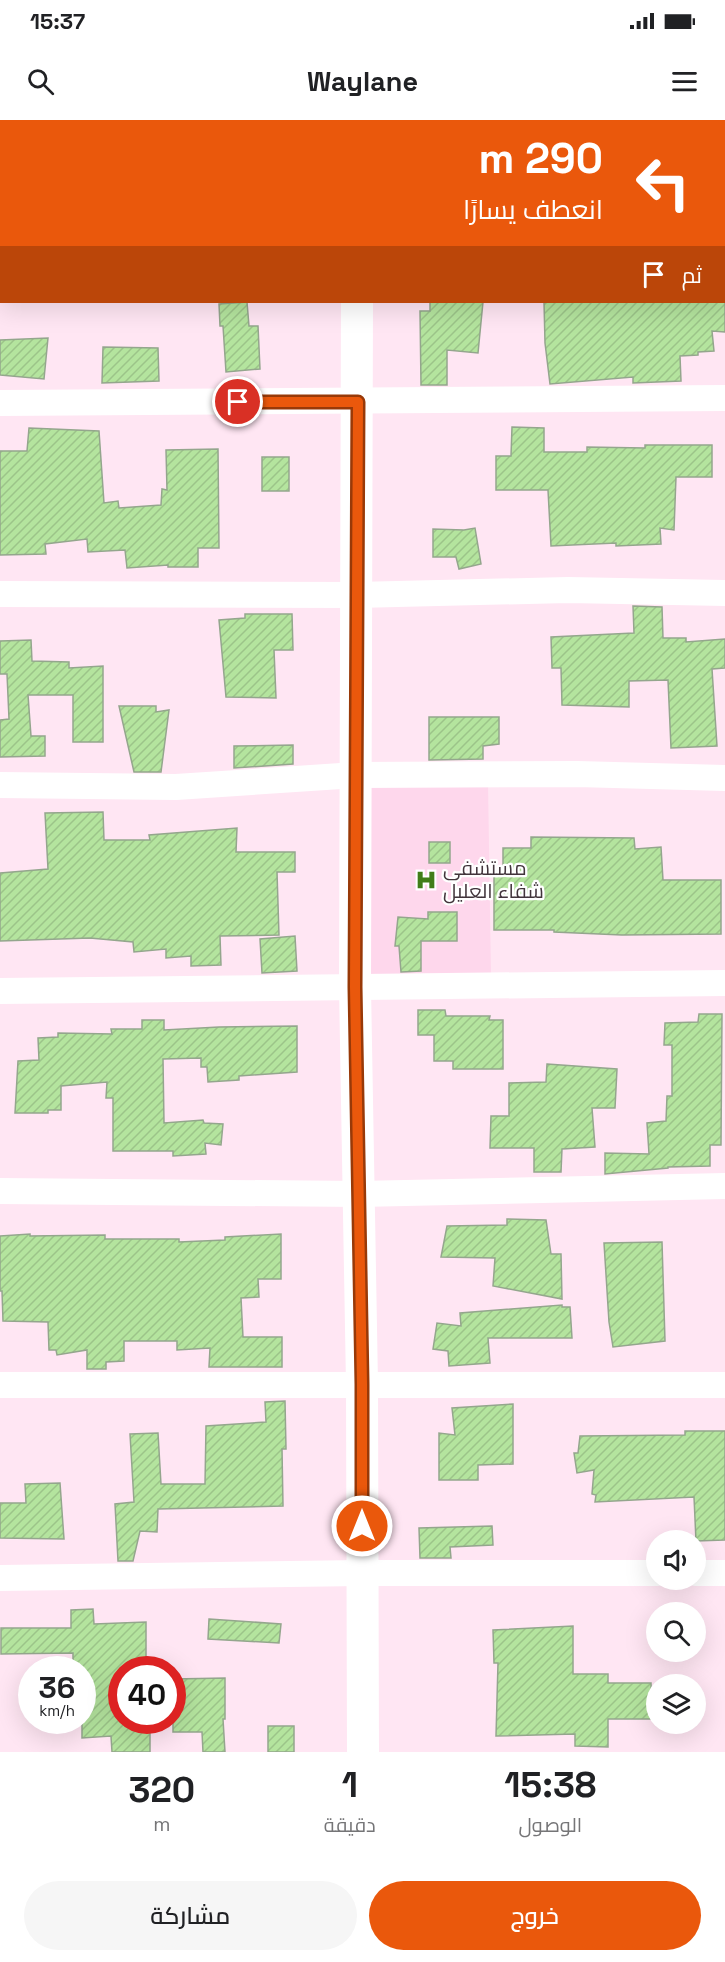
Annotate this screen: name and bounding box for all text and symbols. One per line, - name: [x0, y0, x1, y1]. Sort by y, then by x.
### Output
- text: 15:37: [30, 7, 85, 35]
- text: Waylane: [307, 64, 418, 99]
- icon: search: [24, 65, 57, 98]
- icon: menu: [668, 65, 701, 98]
- text: 290 m: [479, 132, 603, 185]
- icon: left: [624, 144, 702, 222]
- text: انعطف يسارًا: [463, 192, 603, 227]
- icon: arrive: [637, 258, 670, 291]
- text: ثم: [682, 261, 702, 289]
- pin: [212, 376, 263, 427]
- icon: arrive: [221, 385, 254, 418]
- place label: مستشفى شفاء العليل: [443, 855, 544, 904]
- hospital icon: مستشفى شفاء العليل: [414, 868, 438, 892]
- position arrow: [330, 1494, 394, 1558]
- map controls: [646, 1530, 706, 1734]
- button: sound: [646, 1530, 706, 1590]
- button: search: [646, 1602, 706, 1662]
- speed limit sign: 40: [108, 1656, 186, 1734]
- text: 36: [39, 1668, 75, 1707]
- button: layers: [646, 1674, 706, 1734]
- text: km/h: [39, 1701, 75, 1720]
- text: 1: [342, 1762, 358, 1808]
- text: 15:38: [504, 1762, 596, 1808]
- text: 320: [129, 1767, 195, 1813]
- text: m: [153, 1811, 170, 1837]
- text: دقيقة: [324, 1812, 376, 1838]
- text: الوصول: [519, 1812, 582, 1838]
- button: مشاركة: [24, 1881, 357, 1950]
- button: خروج: [369, 1881, 701, 1950]

